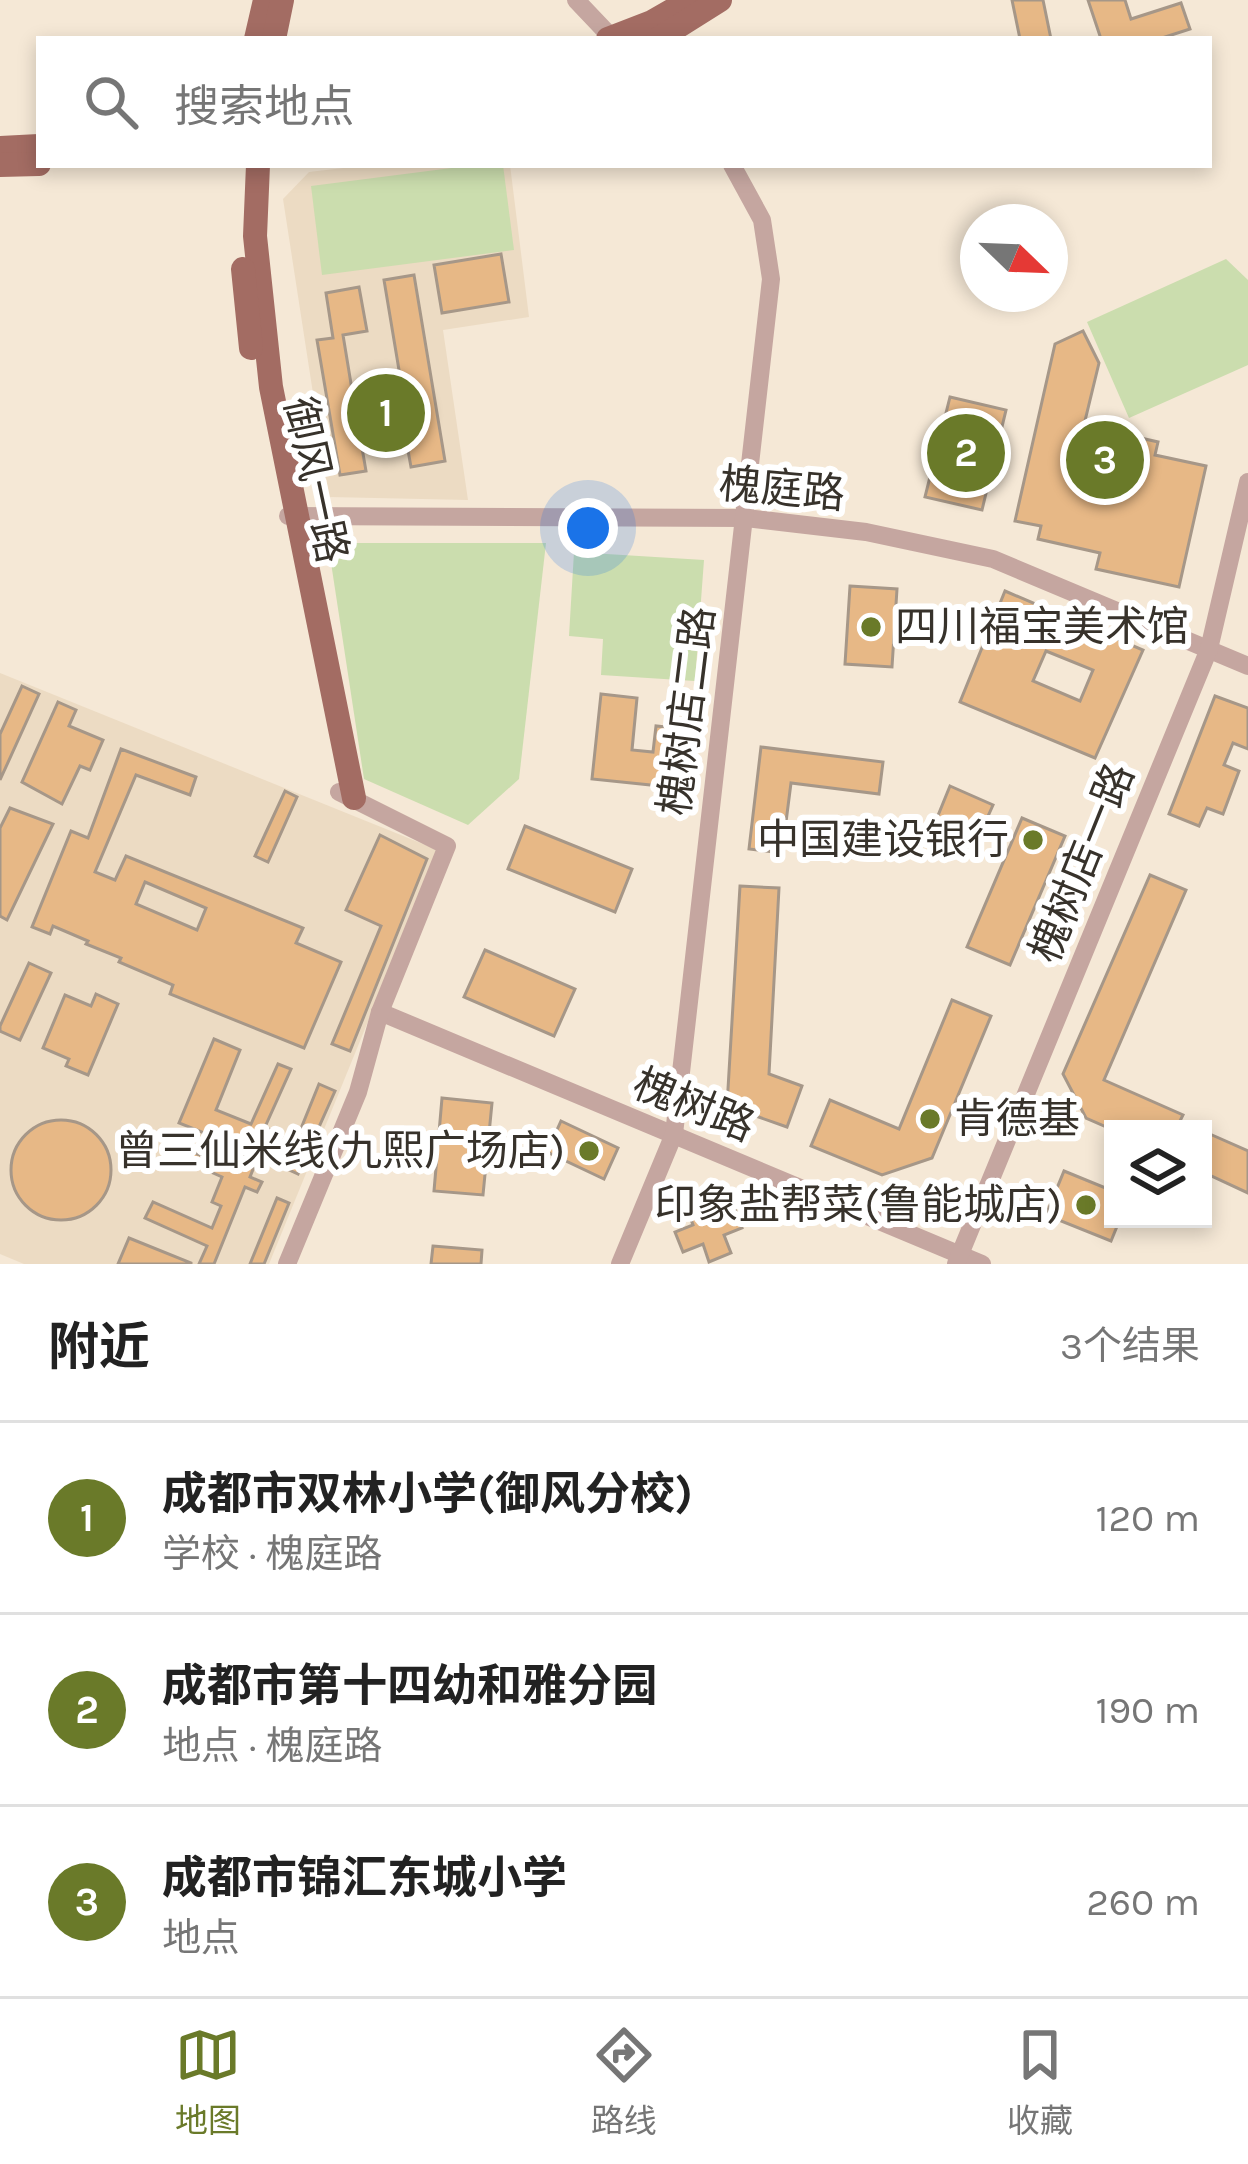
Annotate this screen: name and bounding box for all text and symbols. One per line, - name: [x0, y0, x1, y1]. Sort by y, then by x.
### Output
- search box: [36, 36, 1212, 168]
- icon: search: [78, 69, 144, 135]
- text: 搜索地点: [174, 81, 354, 133]
- north arrow: [960, 204, 1068, 312]
- pin: 1: [347, 368, 425, 458]
- street label: 御风一路: [274, 393, 358, 567]
- pin: 2: [927, 408, 1005, 498]
- pin: 3: [1066, 415, 1144, 505]
- street label: 槐庭路: [717, 459, 847, 519]
- your location: [558, 498, 618, 558]
- place label: 四川福宝美术馆: [895, 602, 1189, 652]
- street label: 槐树店二路: [649, 604, 725, 818]
- marker: 四川福宝美术馆: [858, 614, 884, 640]
- street label: 槐树店一路: [1019, 756, 1145, 970]
- place label: 中国建设银行: [757, 815, 1009, 865]
- marker: 中国建设银行: [1020, 827, 1046, 853]
- street label: 槐树路: [626, 1058, 762, 1152]
- place label: 肯德基: [954, 1094, 1080, 1144]
- marker: 肯德基: [917, 1106, 943, 1132]
- map controls: [1104, 1120, 1212, 1228]
- button: layers: [1104, 1120, 1212, 1228]
- place label: 曾三仙米线(九熙广场店): [115, 1126, 565, 1176]
- marker: 曾三仙米线(九熙广场店): [576, 1138, 602, 1164]
- place label: 印象盐帮菜(鲁能城店): [654, 1180, 1062, 1230]
- marker: 印象盐帮菜(鲁能城店): [1073, 1192, 1099, 1218]
- text: 附近: [48, 1317, 150, 1377]
- text: 3个结果: [1060, 1323, 1200, 1369]
- text: 成都市双林小学(御风分校): [162, 1468, 693, 1520]
- text: 1: [80, 1495, 94, 1541]
- text: 120 m: [1096, 1495, 1200, 1541]
- text: 学校 · 槐庭路: [162, 1531, 383, 1577]
- text: 成都市第十四幼和雅分园: [162, 1660, 657, 1712]
- text: 2: [75, 1687, 99, 1733]
- text: 190 m: [1096, 1687, 1200, 1733]
- text: 地点 · 槐庭路: [162, 1723, 383, 1769]
- text: 成都市锦汇东城小学: [162, 1852, 567, 1904]
- text: 3: [75, 1879, 99, 1925]
- text: 260 m: [1086, 1879, 1200, 1925]
- text: 地点: [162, 1915, 240, 1961]
- tab: 地图: [175, 2022, 241, 2142]
- tab: 路线: [591, 2022, 657, 2142]
- tab: 收藏: [1007, 2022, 1073, 2142]

